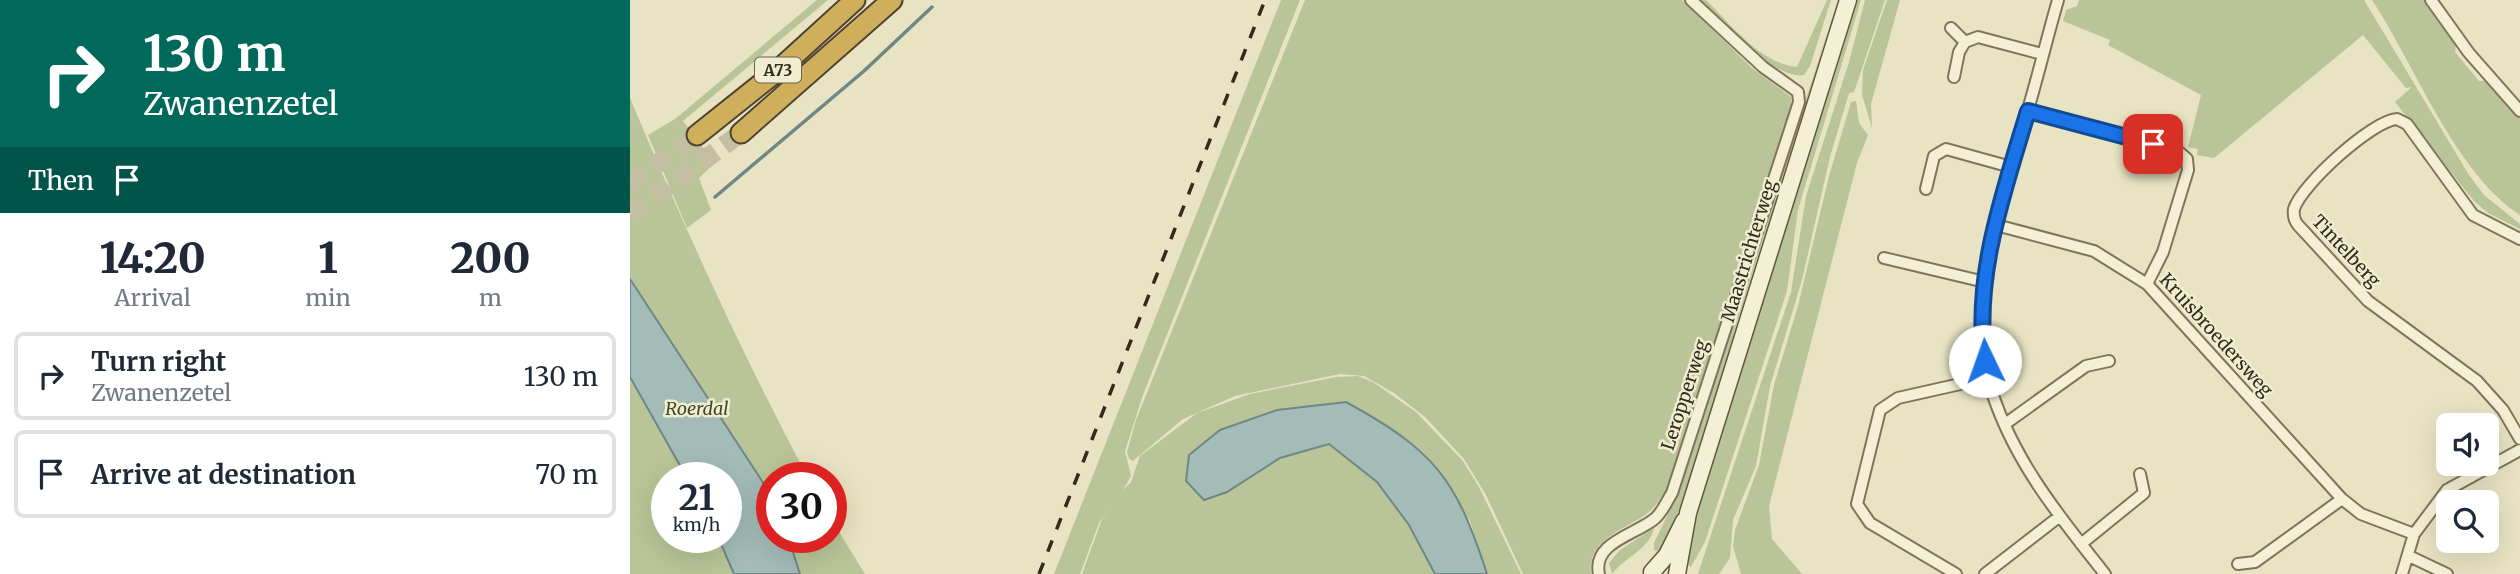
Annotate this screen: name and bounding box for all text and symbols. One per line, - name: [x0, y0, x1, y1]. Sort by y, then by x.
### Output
- text: 130 m: [143, 23, 286, 84]
- icon: right: [28, 28, 119, 119]
- road number: A73: [755, 58, 801, 82]
- text: Zwanenzetel: [143, 84, 338, 124]
- pin: [2123, 114, 2183, 174]
- icon: arrive: [2134, 125, 2172, 163]
- icon: arrive: [108, 161, 146, 199]
- text: Then: [28, 164, 94, 197]
- street label: Maastrichterweg: [1716, 177, 1781, 325]
- street label: Tintelberg: [2307, 210, 2386, 292]
- text: 14:20: [99, 232, 206, 284]
- text: 1: [318, 232, 338, 284]
- text: 200: [450, 232, 531, 284]
- street label: Kruisbroedersweg: [2155, 268, 2278, 401]
- text: Arrival: [114, 283, 191, 312]
- text: min: [305, 283, 351, 312]
- text: m: [479, 283, 502, 312]
- position arrow: [1948, 324, 2022, 398]
- street label: Leropperweg: [1656, 337, 1713, 453]
- text: Turn right: [91, 345, 226, 378]
- icon: right: [32, 357, 70, 395]
- text: 130 m: [524, 360, 598, 393]
- text: Zwanenzetel: [91, 378, 231, 407]
- park label: Roerdal: [665, 397, 729, 420]
- map controls: [2436, 413, 2499, 553]
- button: sound: [2436, 413, 2499, 476]
- icon: arrive: [32, 455, 70, 493]
- text: Arrive at destination: [91, 458, 356, 491]
- text: 70 m: [535, 458, 598, 491]
- speed limit sign: 30: [756, 462, 847, 553]
- text: 21: [679, 476, 714, 520]
- button: search: [2436, 490, 2499, 553]
- text: km/h: [673, 513, 720, 536]

